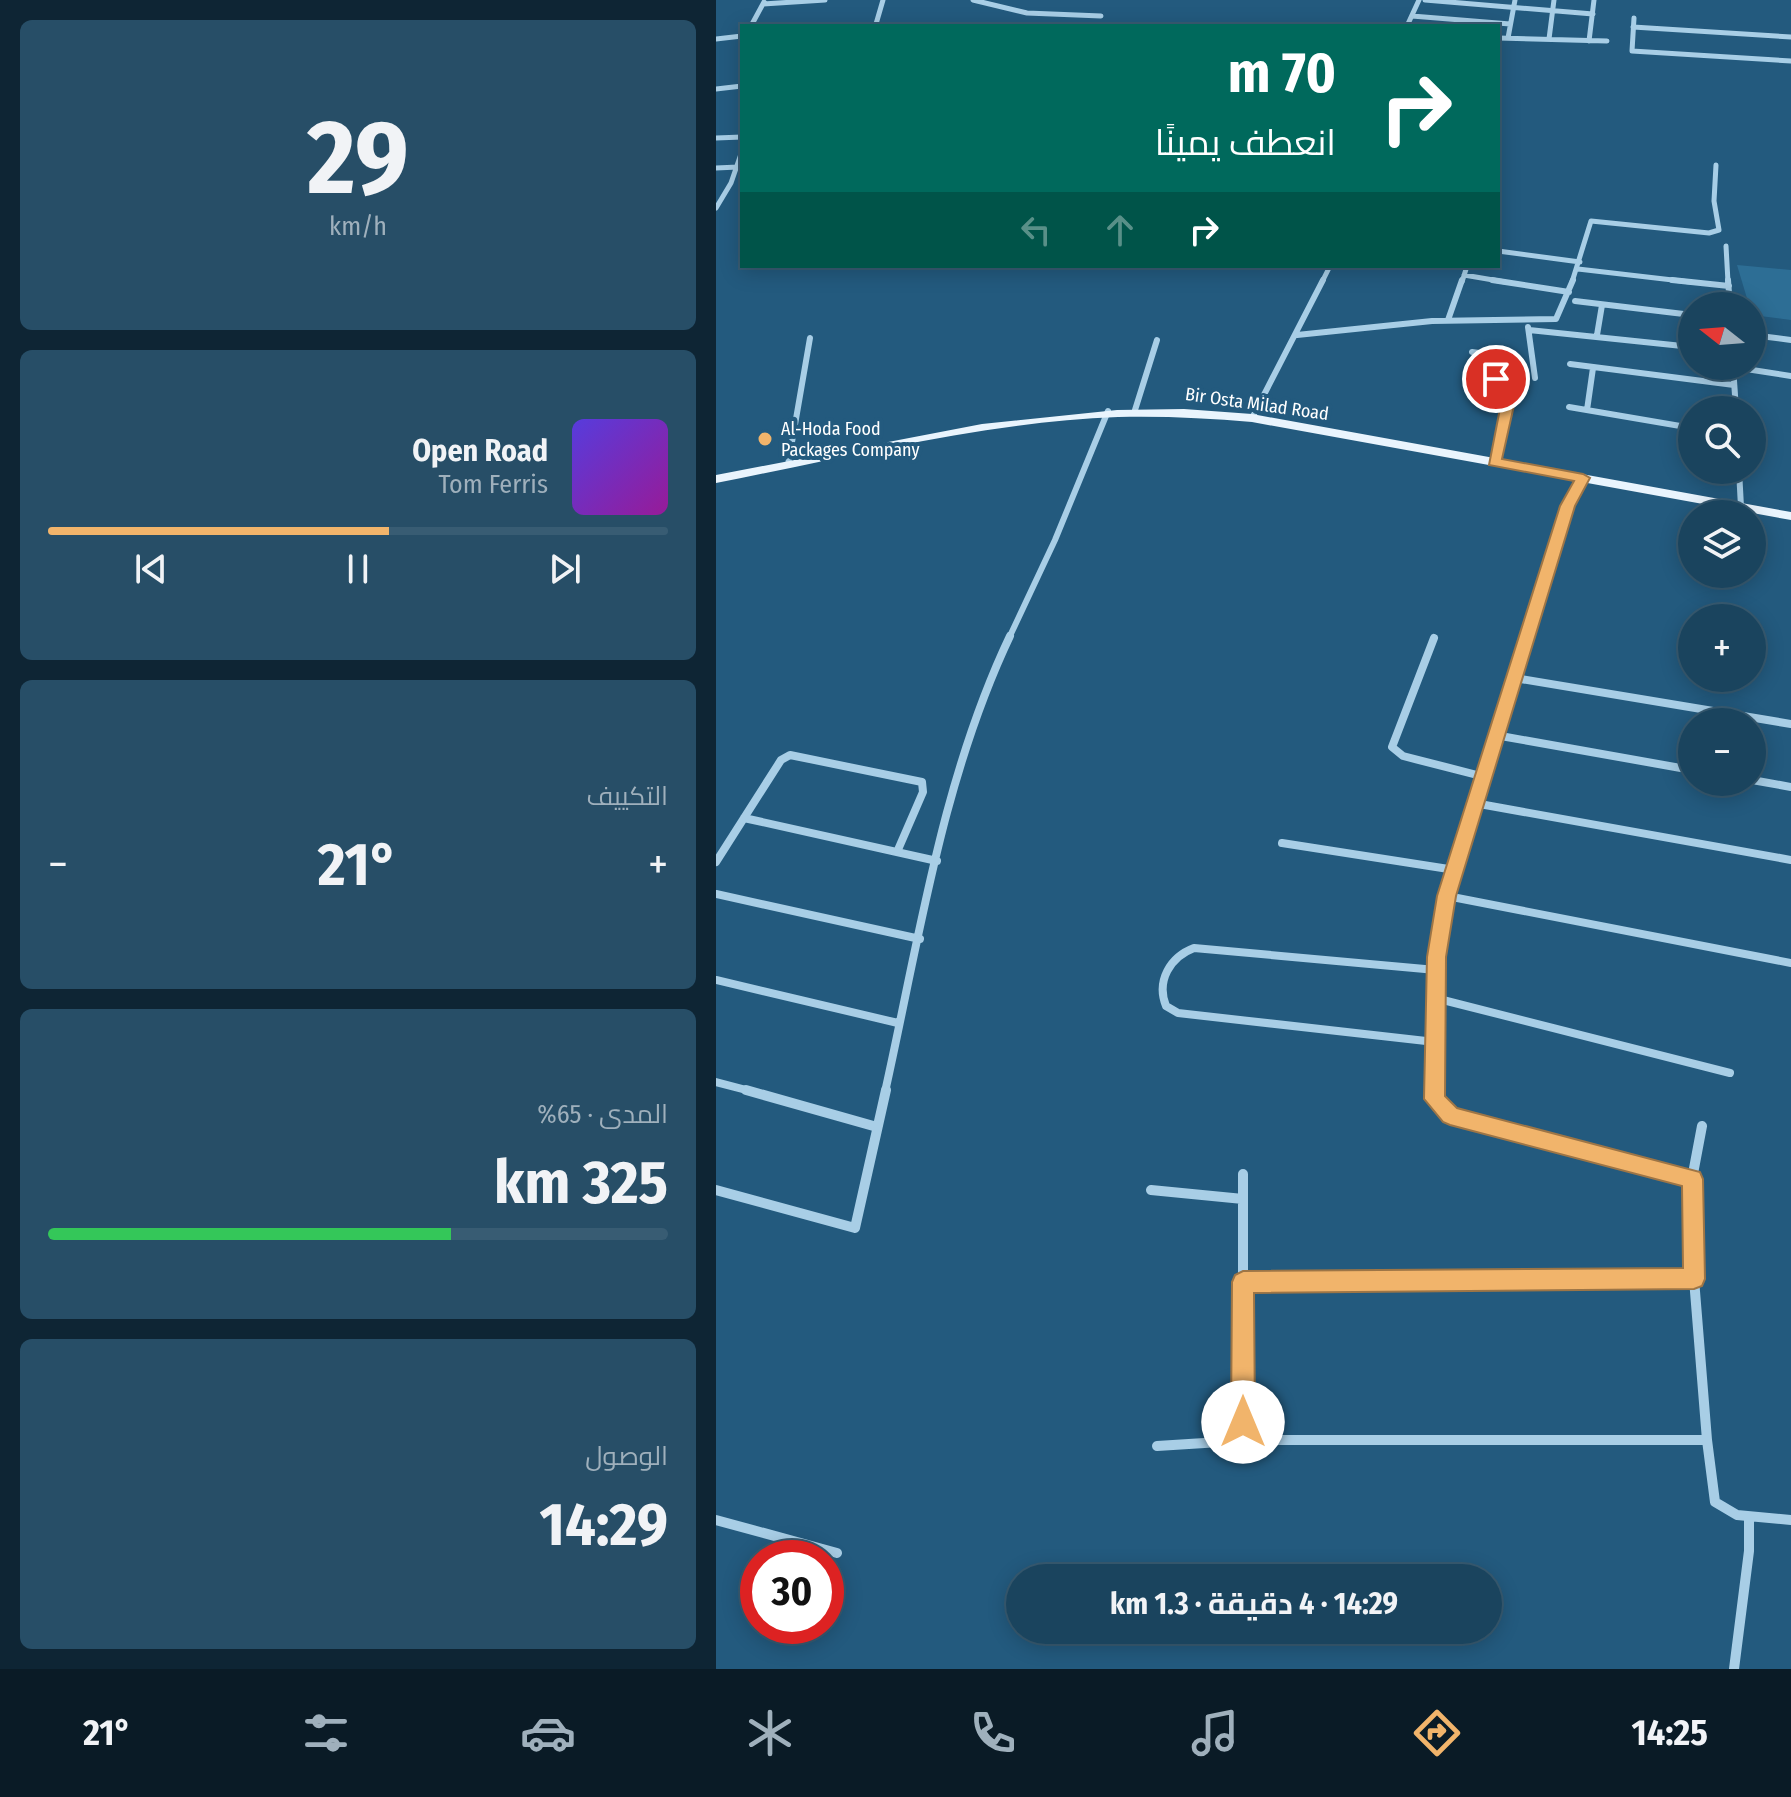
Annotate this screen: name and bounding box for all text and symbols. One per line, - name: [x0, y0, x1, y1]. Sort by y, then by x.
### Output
- text: 70 m: [1228, 40, 1336, 107]
- icon: right: [1364, 56, 1468, 160]
- text: 29: [307, 96, 409, 221]
- text: انعطف يمينًا: [1155, 121, 1336, 165]
- icon: left: [1014, 208, 1058, 252]
- icon: ahead: [1098, 208, 1142, 252]
- icon: right: [1182, 208, 1226, 252]
- text: km/h: [329, 211, 387, 242]
- north arrow: [1678, 292, 1766, 380]
- map controls: [1678, 292, 1766, 796]
- pin: [1462, 345, 1530, 413]
- icon: arrive: [1474, 357, 1518, 401]
- street label: Bir Osta Milad Road: [1184, 383, 1330, 425]
- button: search: [1678, 396, 1766, 484]
- place label: Al-Hoda Food Packages Company: [781, 418, 919, 461]
- marker: Al-Hoda Food Packages Company: [756, 430, 774, 448]
- text: Open Road: [412, 433, 548, 469]
- text: Tom Ferris: [438, 469, 548, 500]
- button: layers: [1678, 500, 1766, 588]
- icon: previous: [129, 547, 173, 591]
- icon: pause: [336, 547, 380, 591]
- icon: next: [543, 547, 587, 591]
- button: +: [1678, 604, 1766, 692]
- button: −: [1678, 708, 1766, 796]
- text: التكييف: [586, 781, 668, 812]
- text: 21°: [318, 829, 398, 901]
- text: −: [48, 838, 68, 891]
- text: +: [648, 838, 668, 891]
- text: المدى · 65%: [537, 1099, 668, 1130]
- text: 325 km: [494, 1147, 668, 1219]
- position arrow: [1201, 1380, 1285, 1464]
- text: الوصول: [585, 1441, 668, 1472]
- text: 14:29: [540, 1489, 668, 1561]
- speed limit sign: 30: [740, 1540, 844, 1644]
- text: 14:29 · 4 دقيقة · 1.3 km: [1110, 1586, 1398, 1622]
- icon: filters: [298, 1705, 354, 1761]
- icon: car: [520, 1705, 576, 1761]
- icon: climate: [742, 1705, 798, 1761]
- icon: phone: [965, 1705, 1021, 1761]
- icon: music: [1187, 1705, 1243, 1761]
- icon: directions: [1409, 1705, 1465, 1761]
- text: 21°: [83, 1711, 131, 1755]
- text: 14:25: [1632, 1711, 1708, 1755]

